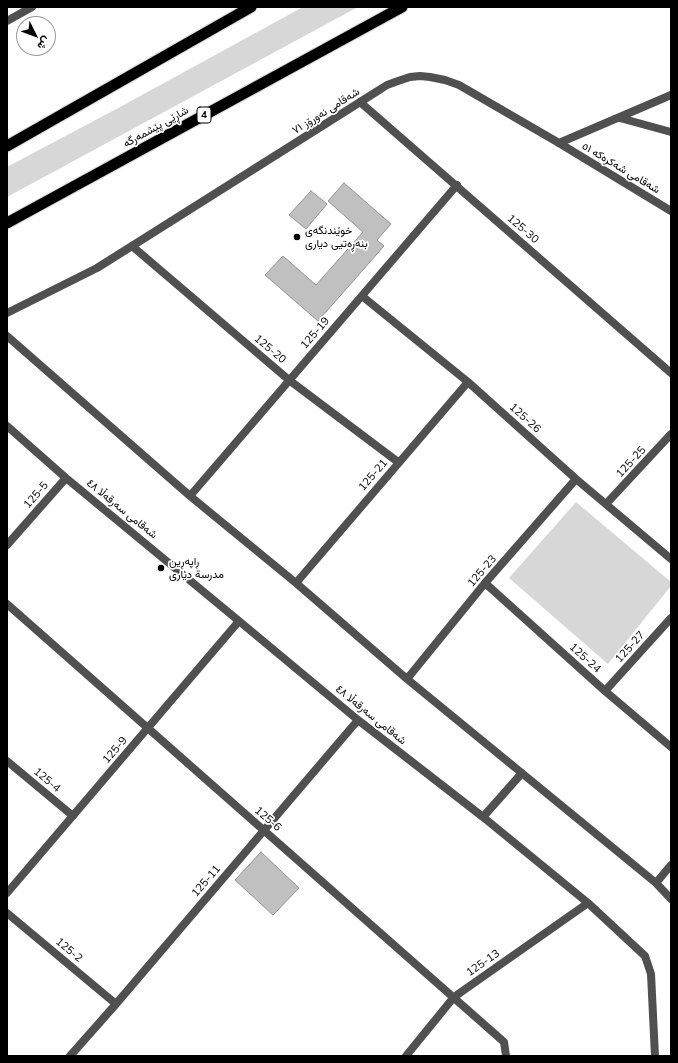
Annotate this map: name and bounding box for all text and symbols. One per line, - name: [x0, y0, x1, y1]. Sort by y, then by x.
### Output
- north arrow: [16, 16, 56, 56]
- text: ش: [35, 34, 54, 53]
- street label: شەقامی نەورۆز ٧١: [290, 85, 362, 137]
- street label: شاڕێی پێشمەرگە: [121, 104, 191, 150]
- road number: 4: [197, 107, 211, 123]
- street label: شەقامی شەکرەکە ٥١: [580, 140, 662, 196]
- street label: 125-30: [504, 212, 542, 246]
- place label: خوێندنگەی بنەڕەتیی دیاری: [305, 224, 368, 250]
- marker: خوێندنگەی بنەڕەتیی دیاری: [292, 232, 302, 242]
- street label: 125-19: [298, 314, 332, 352]
- street label: 125-20: [251, 332, 289, 366]
- street label: 125-26: [507, 400, 543, 436]
- street label: 125-25: [613, 444, 649, 480]
- street label: 125-21: [356, 456, 390, 494]
- street label: شەقامی سەرقەڵا ٤٨: [84, 476, 160, 542]
- street label: 125-5: [21, 479, 51, 511]
- street label: 125-23: [465, 552, 499, 590]
- place label: ڕاپەڕین مدرسة ديارى: [169, 555, 224, 581]
- marker: ڕاپەڕین مدرسة ديارى: [156, 563, 166, 573]
- street label: 125-27: [612, 629, 648, 665]
- street label: 125-24: [567, 640, 603, 676]
- street label: شەقامی سەرقەڵا ٤٨: [333, 682, 409, 748]
- street label: 125-9: [100, 734, 130, 766]
- street label: 125-4: [31, 765, 63, 795]
- street label: 125-6: [252, 804, 284, 834]
- street label: 125-11: [189, 862, 223, 900]
- street label: 125-2: [53, 935, 85, 965]
- street label: 125-13: [464, 947, 502, 979]

